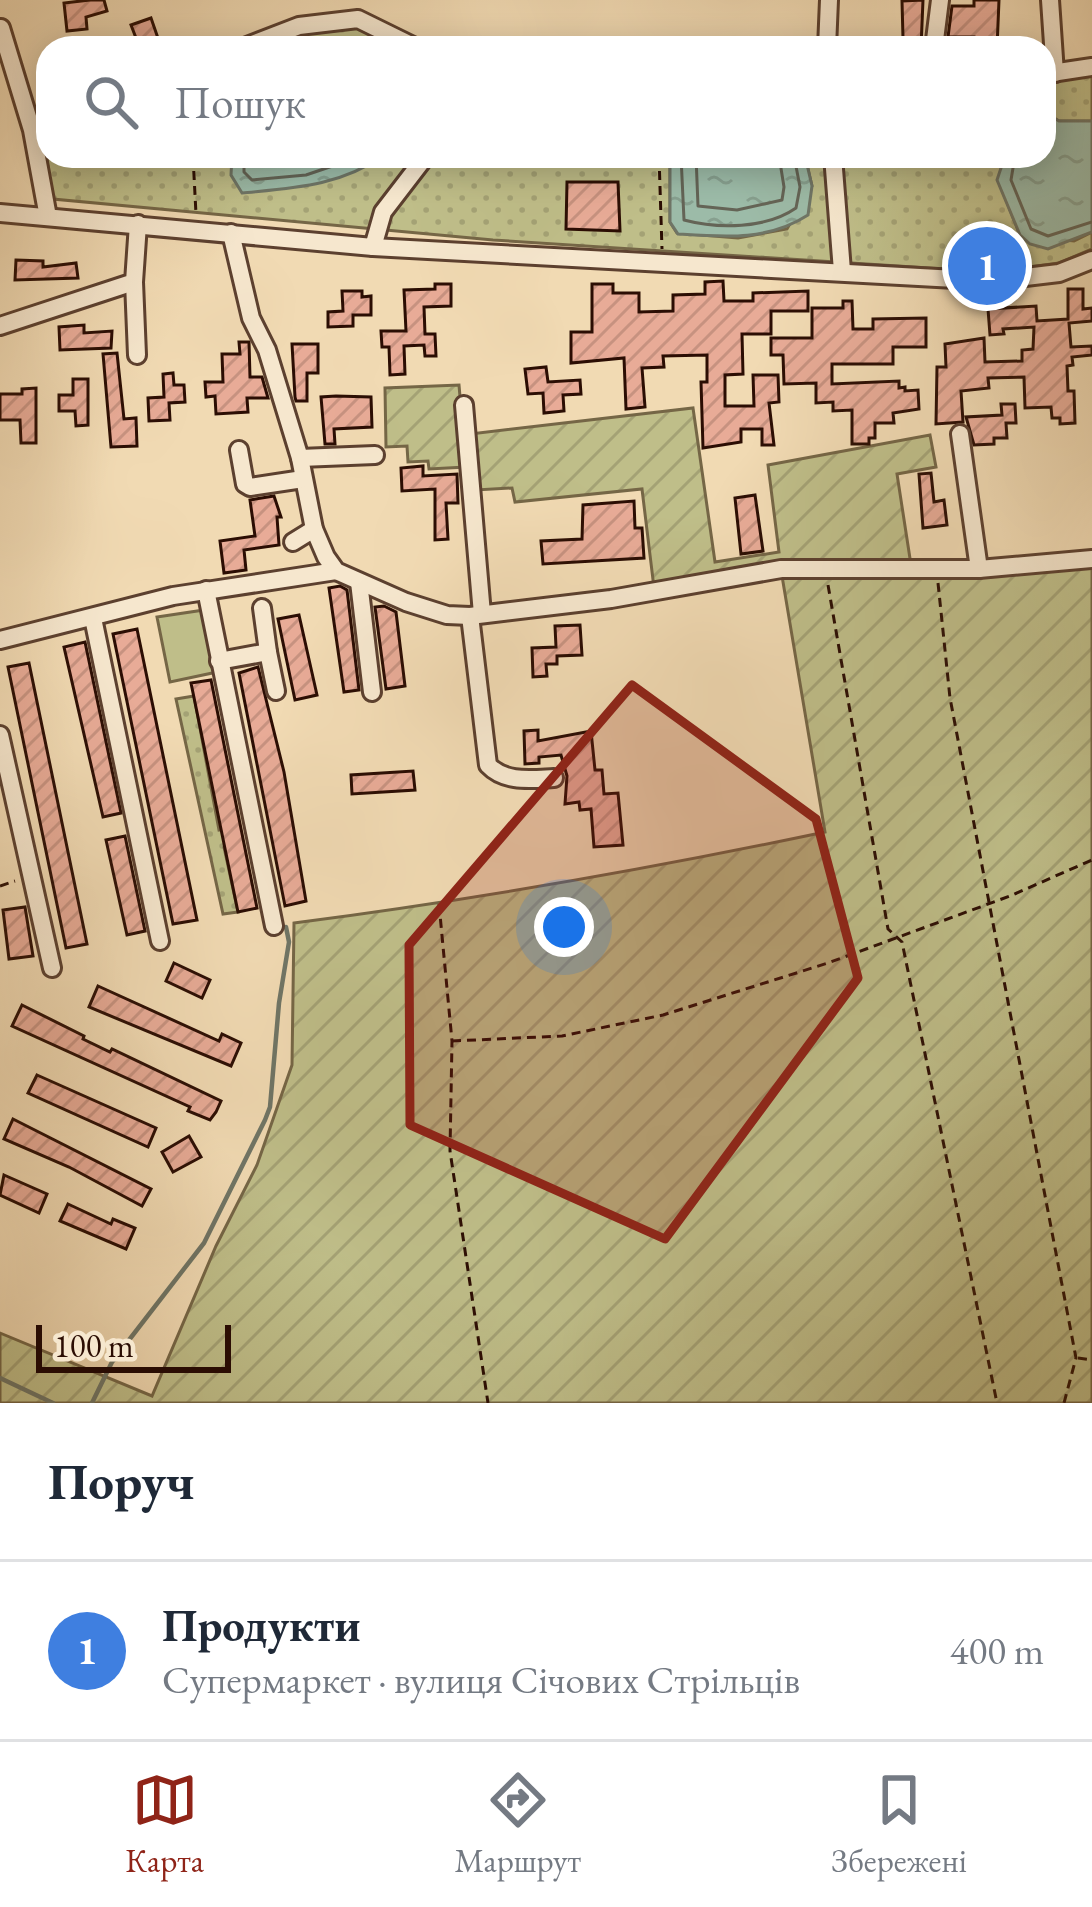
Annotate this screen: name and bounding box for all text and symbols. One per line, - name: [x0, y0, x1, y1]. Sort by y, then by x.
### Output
- search box: [36, 36, 1056, 168]
- icon: search: [78, 69, 144, 135]
- text: Пошук: [174, 73, 306, 131]
- pin: 1: [948, 221, 1026, 311]
- your location: [534, 897, 594, 957]
- scale bar: [36, 1319, 231, 1372]
- text: 100 m: [54, 1324, 134, 1367]
- text: Поруч: [48, 1448, 194, 1514]
- text: Продукти: [162, 1596, 361, 1654]
- text: 1: [77, 1625, 97, 1676]
- text: 400 m: [950, 1625, 1044, 1676]
- text: Супермаркет · вулиця Січових Стрільців: [162, 1654, 800, 1705]
- tab: Карта: [125, 1767, 204, 1882]
- tab: Маршрут: [454, 1767, 581, 1882]
- tab: Збережені: [831, 1767, 967, 1882]

